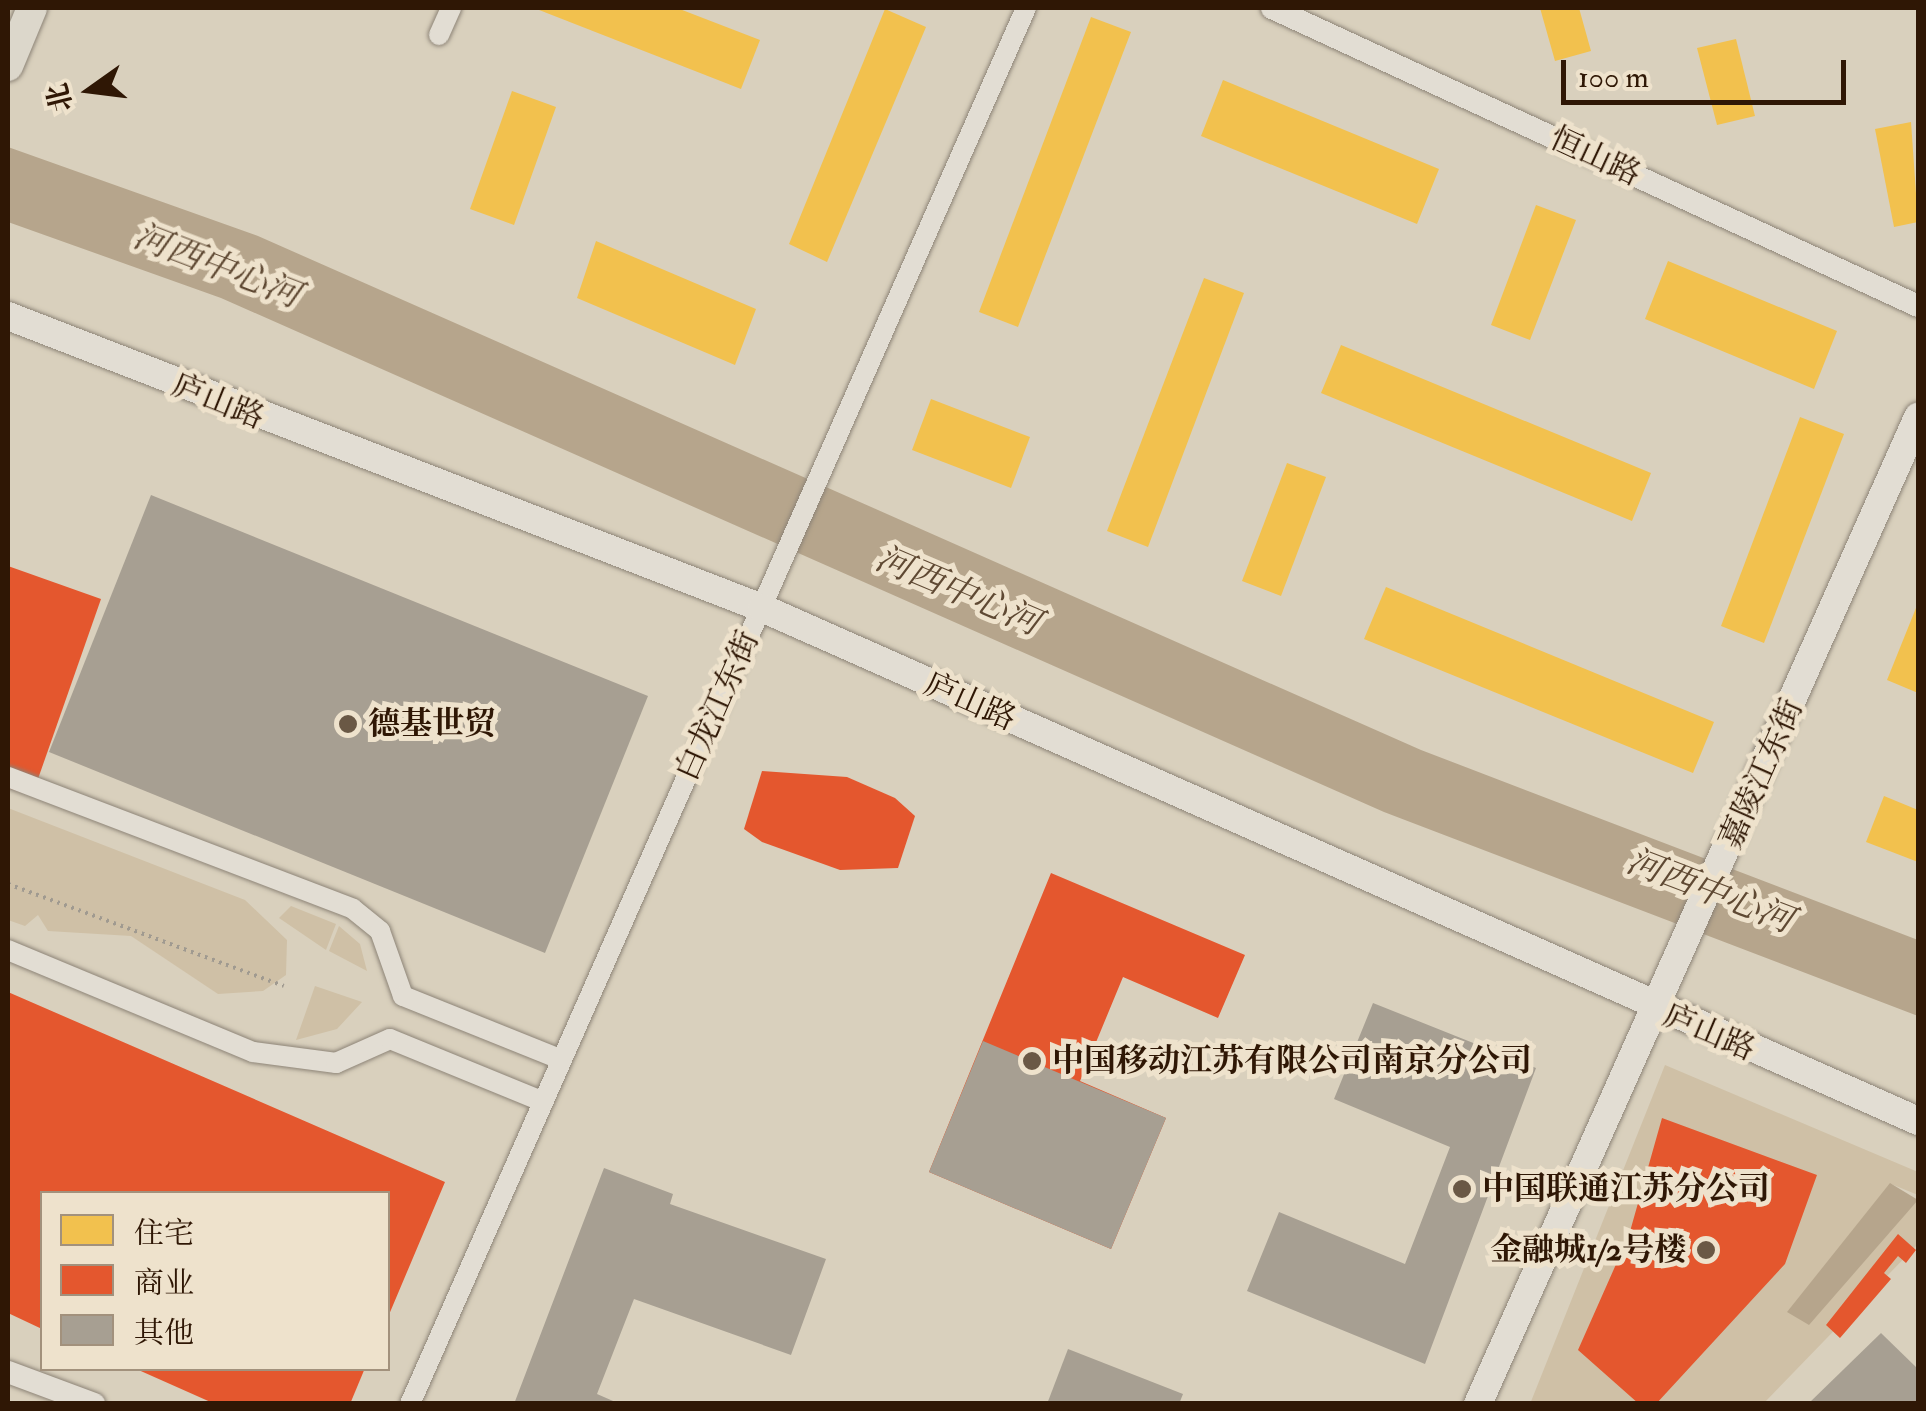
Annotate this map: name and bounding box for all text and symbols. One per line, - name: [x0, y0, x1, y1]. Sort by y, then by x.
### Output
- north arrow: [40, 40, 140, 140]
- scale bar: [1566, 40, 1851, 102]
- text: 100 m: [1578, 59, 1649, 96]
- text: 北: [40, 80, 81, 115]
- street label: 恒山路: [1543, 119, 1647, 195]
- water label: 河西中心河: [128, 215, 306, 317]
- street label: 庐山路: [166, 366, 270, 438]
- water label: 河西中心河: [869, 537, 1047, 645]
- street label: 白龙江东街: [668, 625, 768, 787]
- street label: 庐山路: [918, 665, 1022, 739]
- street label: 嘉陵江东街: [1712, 693, 1812, 855]
- place label: 德基世贸: [368, 705, 496, 743]
- marker: 德基世贸: [337, 713, 359, 735]
- water label: 河西中心河: [1621, 840, 1799, 942]
- street label: 庐山路: [1657, 997, 1761, 1069]
- place label: 中国移动江苏有限公司南京分公司: [1052, 1042, 1532, 1080]
- marker: 中国移动江苏有限公司南京分公司: [1021, 1050, 1043, 1072]
- place label: 中国联通江苏分公司: [1482, 1170, 1770, 1208]
- marker: 中国联通江苏分公司: [1451, 1178, 1473, 1200]
- legend: [40, 1191, 390, 1371]
- text: 住宅: [134, 1215, 194, 1252]
- place label: 金融城1/2号楼: [1490, 1231, 1686, 1269]
- marker: 金融城1/2号楼: [1695, 1239, 1717, 1261]
- text: 商业: [134, 1265, 194, 1302]
- text: 其他: [134, 1315, 194, 1352]

